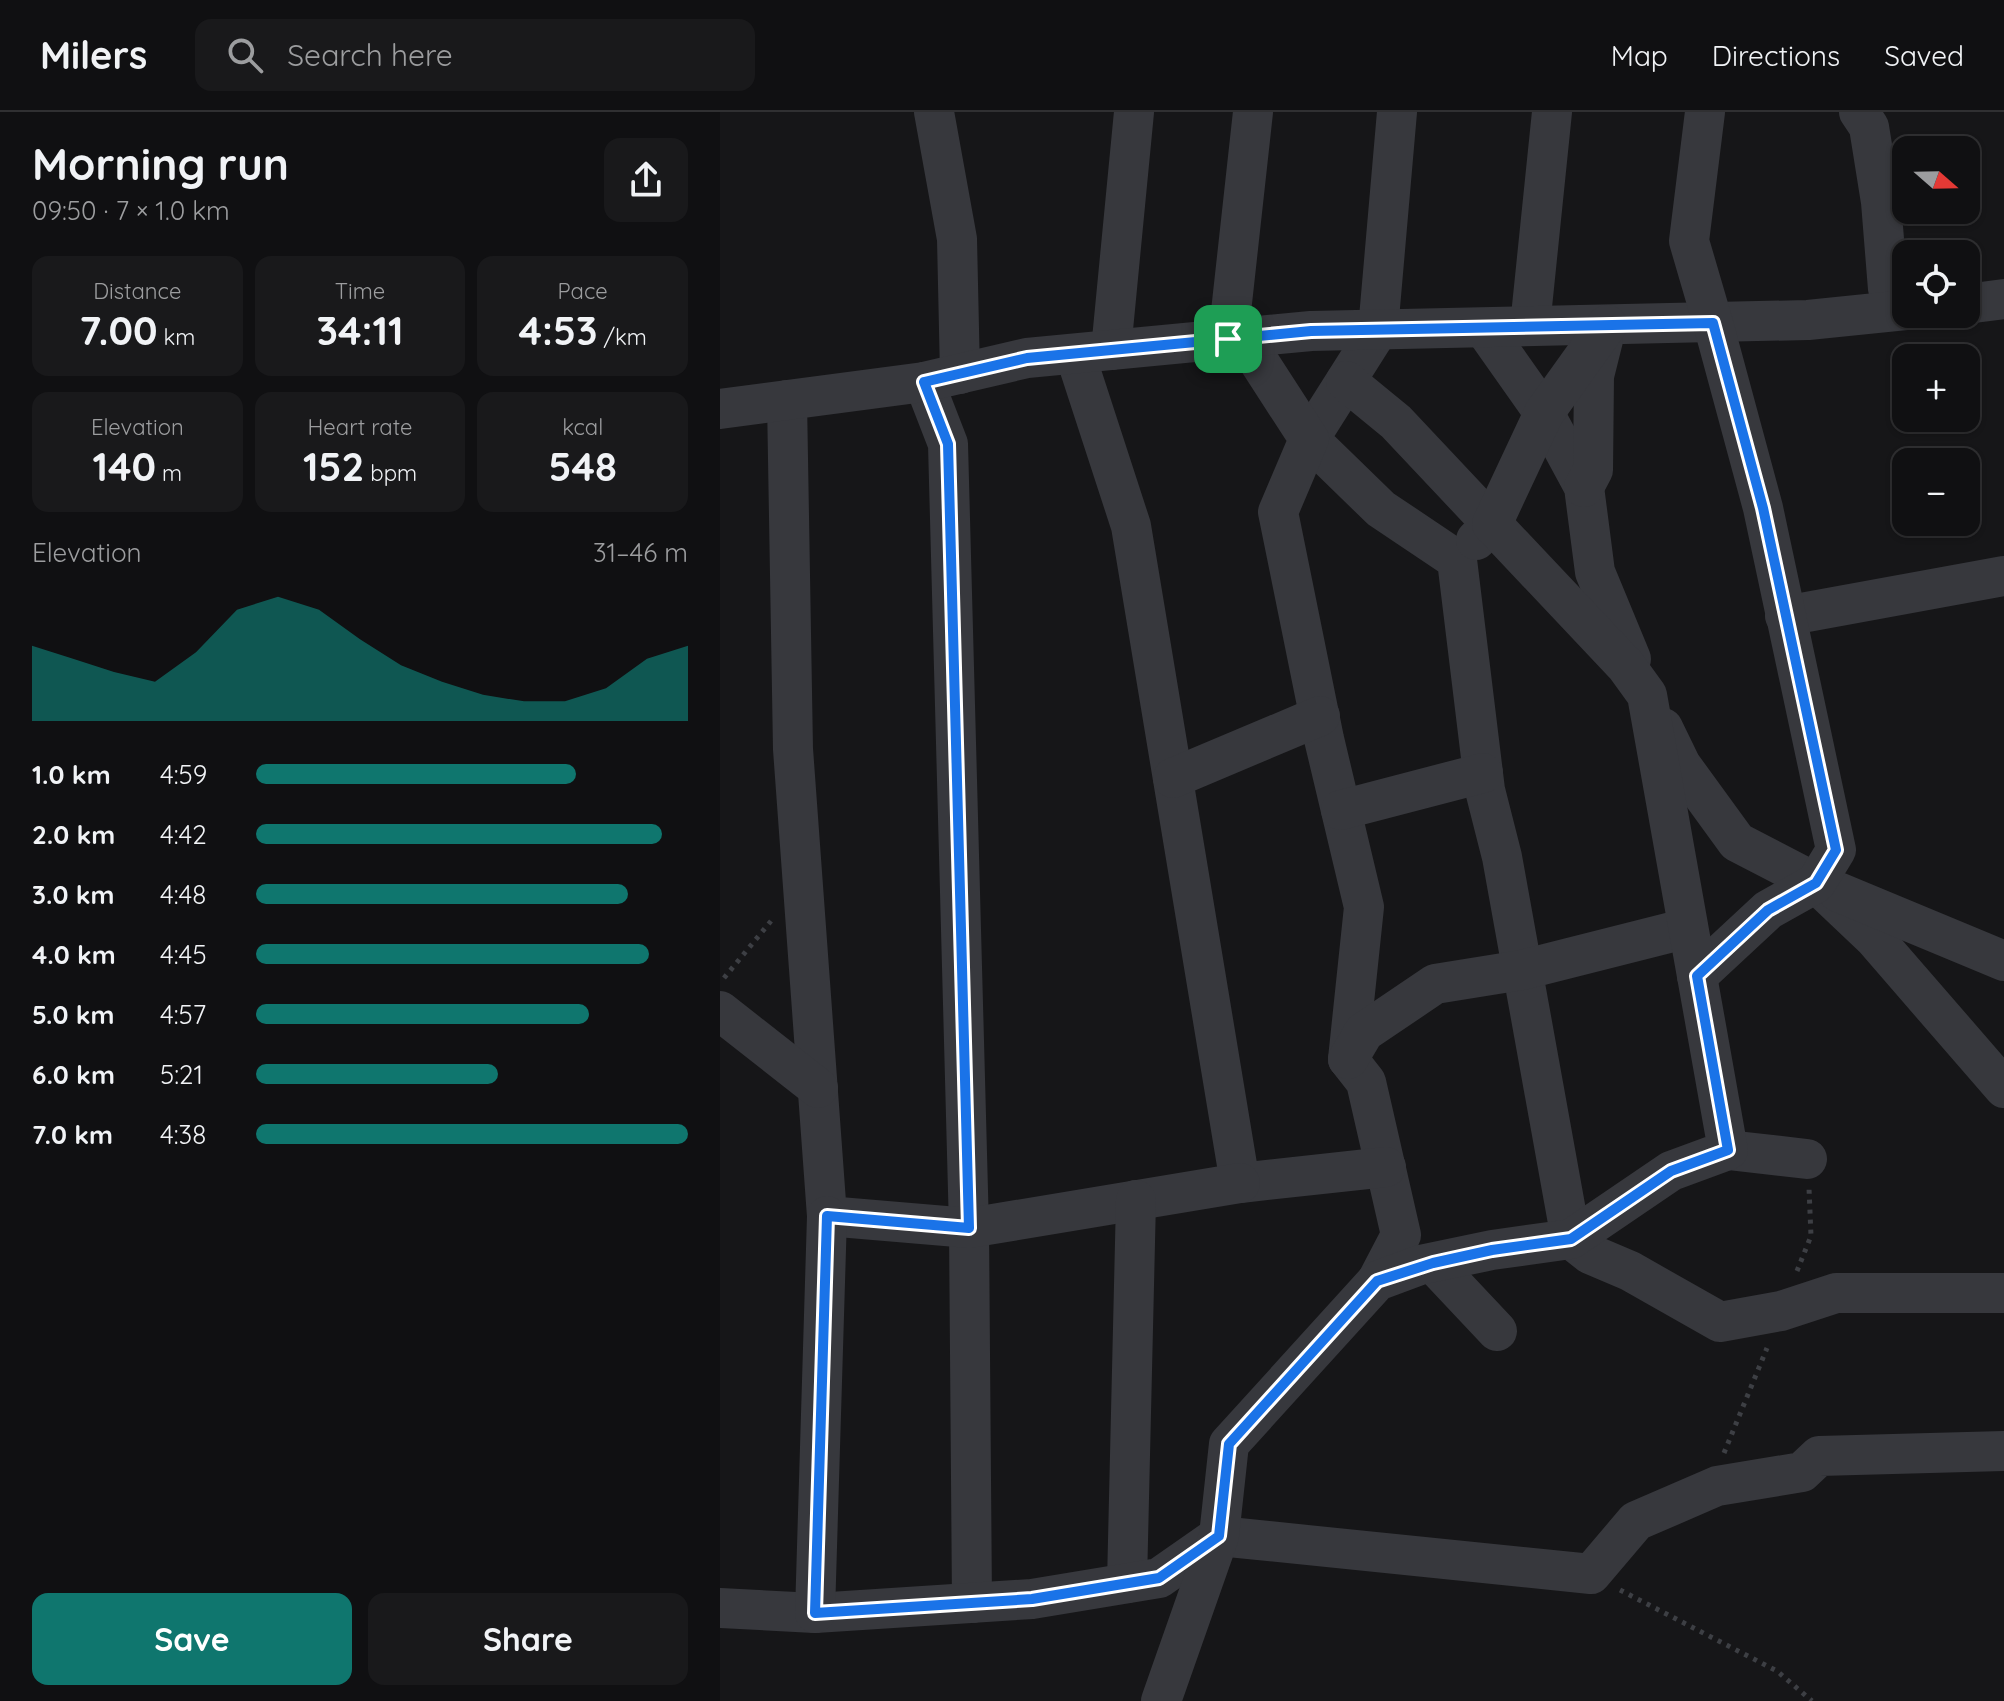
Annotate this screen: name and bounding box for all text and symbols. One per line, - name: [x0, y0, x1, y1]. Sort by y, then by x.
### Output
- search box: [195, 19, 755, 91]
- text: Milers: [40, 31, 147, 79]
- icon: search: [223, 33, 267, 77]
- text: Search here: [287, 36, 453, 74]
- text: Map: [1611, 38, 1668, 73]
- text: Directions: [1712, 38, 1840, 73]
- text: Saved: [1884, 38, 1964, 73]
- text: Morning run: [32, 136, 289, 191]
- north arrow: [1892, 136, 1980, 224]
- map controls: [1892, 136, 1980, 536]
- button: share: [604, 138, 688, 222]
- text: 09:50 · 7 × 1.0 km: [32, 194, 230, 227]
- button: locate: [1892, 240, 1980, 328]
- text: Distance: [93, 277, 181, 305]
- text: Time: [335, 277, 385, 305]
- text: Pace: [558, 277, 608, 305]
- text: 7.00: [79, 305, 158, 355]
- text: 34:11: [316, 305, 404, 355]
- text: 4:53: [519, 305, 597, 355]
- pin: [1194, 305, 1262, 373]
- icon: arrive: [1206, 317, 1250, 361]
- text: km: [158, 323, 195, 351]
- text: /km: [597, 323, 647, 351]
- button: +: [1892, 344, 1980, 432]
- text: Elevation: [91, 413, 184, 441]
- text: Heart rate: [308, 413, 412, 441]
- text: kcal: [562, 413, 603, 441]
- text: 140: [92, 441, 156, 491]
- text: 152: [303, 441, 364, 491]
- text: 548: [548, 441, 617, 491]
- button: −: [1892, 448, 1980, 536]
- text: m: [156, 459, 182, 487]
- text: bpm: [364, 459, 417, 487]
- text: Elevation: [32, 536, 142, 569]
- text: 31–46 m: [593, 536, 688, 569]
- text: 1.0 km: [32, 758, 111, 791]
- text: 4:59: [160, 758, 207, 791]
- text: 2.0 km: [32, 818, 115, 851]
- text: 4:42: [160, 818, 207, 851]
- text: 3.0 km: [32, 878, 114, 911]
- text: 4:48: [160, 878, 206, 911]
- text: 4.0 km: [32, 938, 116, 971]
- text: 4:45: [160, 938, 207, 971]
- text: 5.0 km: [32, 998, 114, 1031]
- text: 4:57: [160, 998, 206, 1031]
- text: 6.0 km: [32, 1058, 115, 1091]
- text: 5:21: [160, 1058, 203, 1091]
- text: 7.0 km: [32, 1118, 113, 1151]
- text: 4:38: [160, 1118, 206, 1151]
- button: Save: [32, 1593, 352, 1685]
- button: Share: [368, 1593, 688, 1685]

